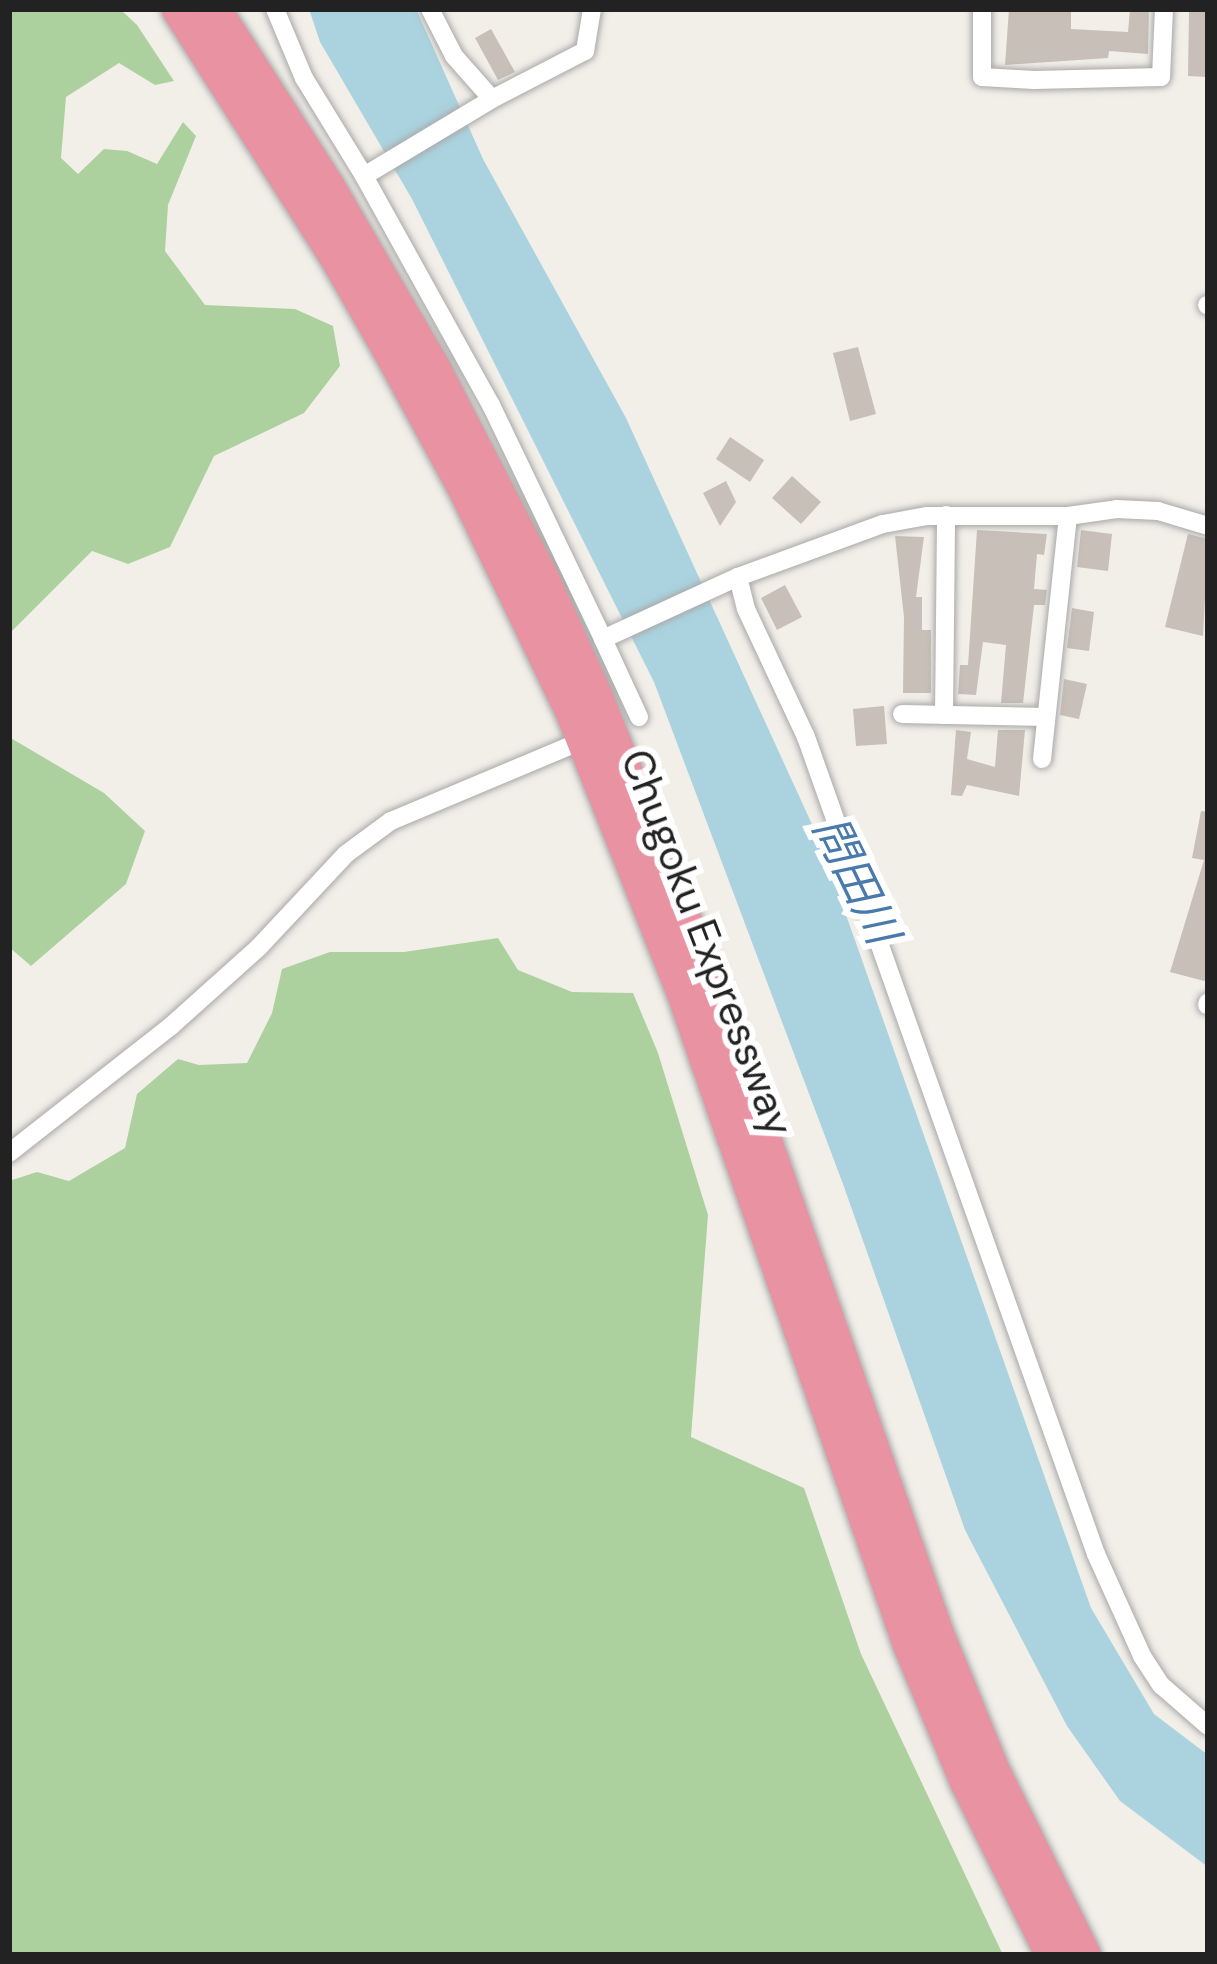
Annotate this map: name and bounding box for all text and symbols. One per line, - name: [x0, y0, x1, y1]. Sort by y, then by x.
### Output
- street label: Chugoku Expressway: [610, 743, 804, 1143]
- water label: 問田川: [802, 807, 910, 953]

